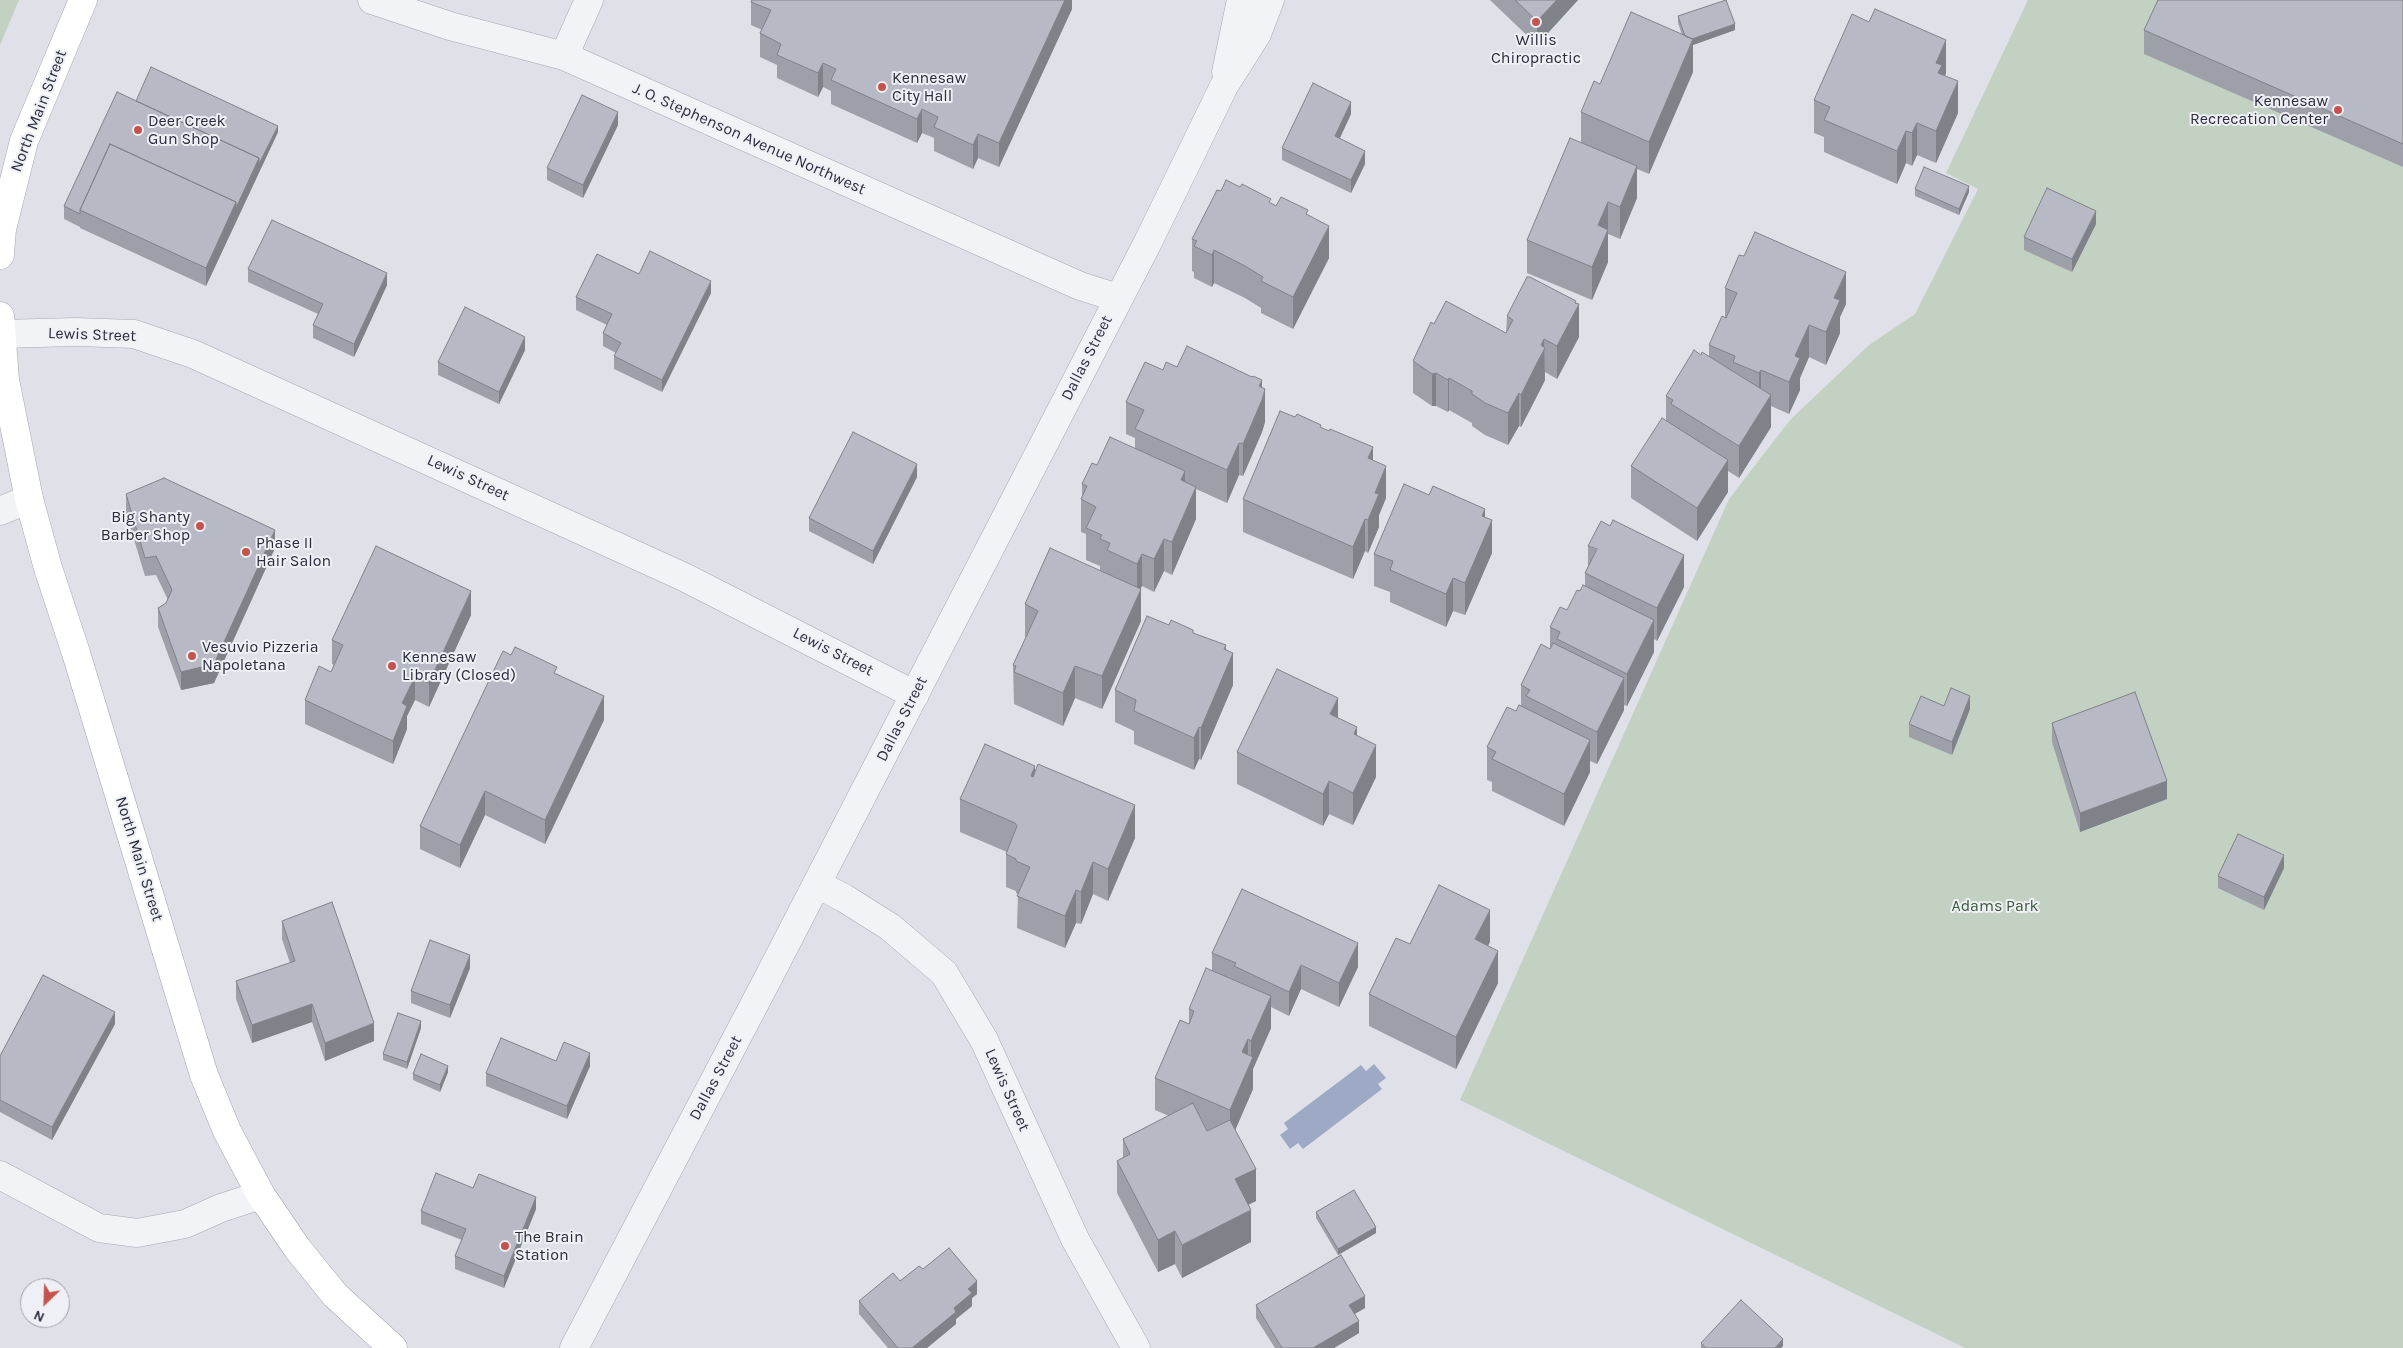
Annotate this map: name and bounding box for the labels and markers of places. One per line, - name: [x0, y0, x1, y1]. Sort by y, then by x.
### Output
- marker: Willis Chiropractic: [1530, 16, 1542, 28]
- place label: Willis Chiropractic: [1491, 30, 1581, 68]
- place label: Kennesaw City Hall: [892, 68, 966, 106]
- marker: Kennesaw City Hall: [876, 81, 888, 93]
- place label: Kennesaw Recrecation Center: [2190, 91, 2328, 129]
- marker: Kennesaw Recrecation Center: [2332, 104, 2344, 116]
- place label: Deer Creek Gun Shop: [148, 111, 226, 149]
- marker: Deer Creek Gun Shop: [132, 124, 144, 136]
- place label: Big Shanty Barber Shop: [101, 507, 190, 545]
- marker: Big Shanty Barber Shop: [194, 520, 206, 532]
- place label: Phase II Hair Salon: [256, 533, 331, 571]
- marker: Phase II Hair Salon: [240, 546, 252, 558]
- place label: Vesuvio Pizzeria Napoletana: [202, 637, 319, 675]
- place label: Kennesaw Library (Closed): [402, 647, 516, 685]
- marker: Vesuvio Pizzeria Napoletana: [186, 650, 198, 662]
- marker: Kennesaw Library (Closed): [386, 660, 398, 672]
- place label: The Brain Station: [515, 1227, 584, 1265]
- marker: The Brain Station: [499, 1240, 511, 1252]

